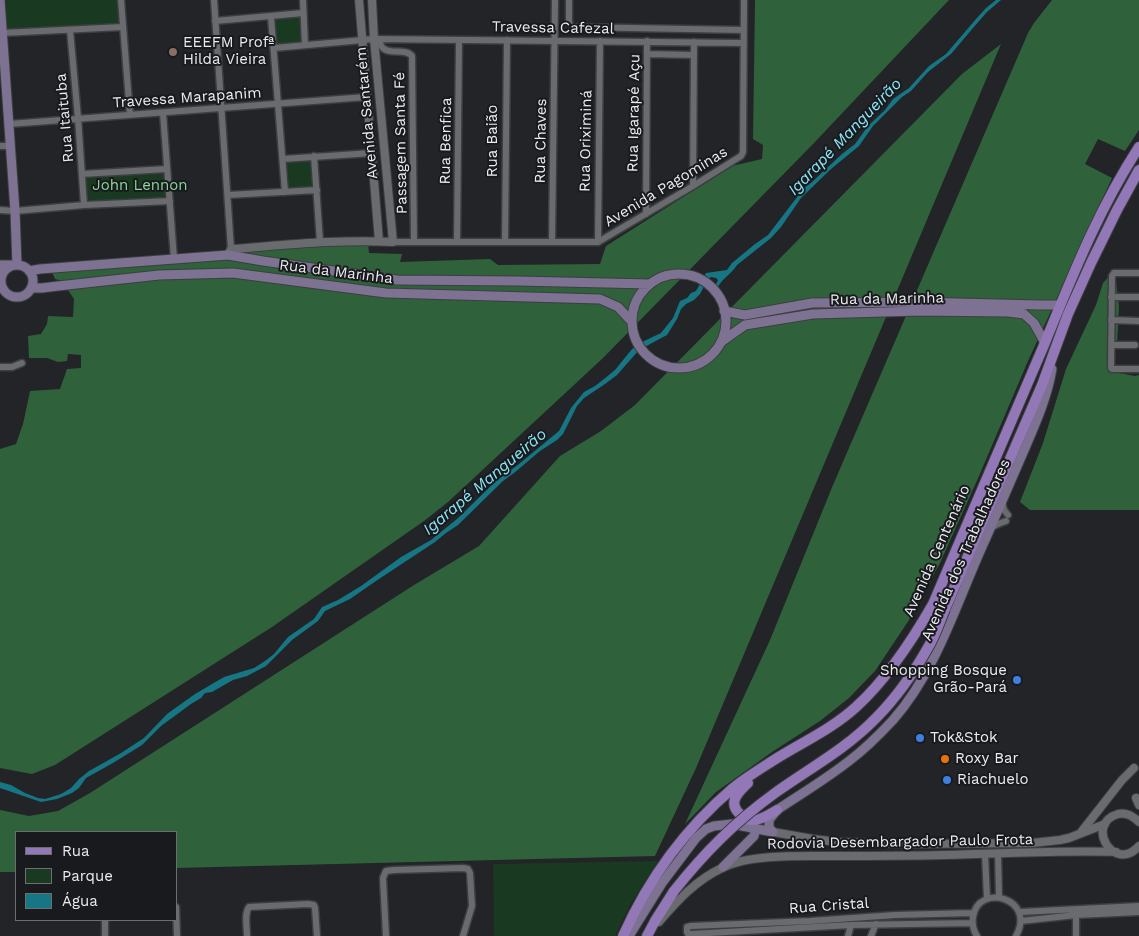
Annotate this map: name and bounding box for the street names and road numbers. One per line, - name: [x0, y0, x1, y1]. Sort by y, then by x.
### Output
- street label: Travessa Cafezal: [492, 18, 614, 38]
- street label: Avenida Santarém: [352, 46, 382, 180]
- street label: Rua Igarapé Açu: [624, 54, 644, 172]
- street label: Passagem Santa Fé: [391, 72, 411, 214]
- street label: Rua Itaituba: [52, 73, 78, 163]
- street label: Travessa Marapanim: [112, 84, 262, 112]
- street label: Rua Oriximiná: [576, 90, 596, 192]
- street label: Rua Benfica: [436, 97, 456, 185]
- street label: Rua Chaves: [531, 98, 551, 184]
- street label: Rua Baião: [484, 105, 502, 177]
- street label: Avenida Pagominas: [601, 143, 731, 231]
- street label: Rua da Marinha: [278, 256, 394, 288]
- street label: Rua da Marinha: [830, 289, 944, 309]
- street label: Avenida dos Trabalhadores: [918, 456, 1014, 644]
- street label: Avenida Centenário: [900, 482, 974, 620]
- street label: Rodovia Desembargador Paulo Frota: [767, 831, 1033, 853]
- street label: Rua Cristal: [788, 894, 870, 918]

